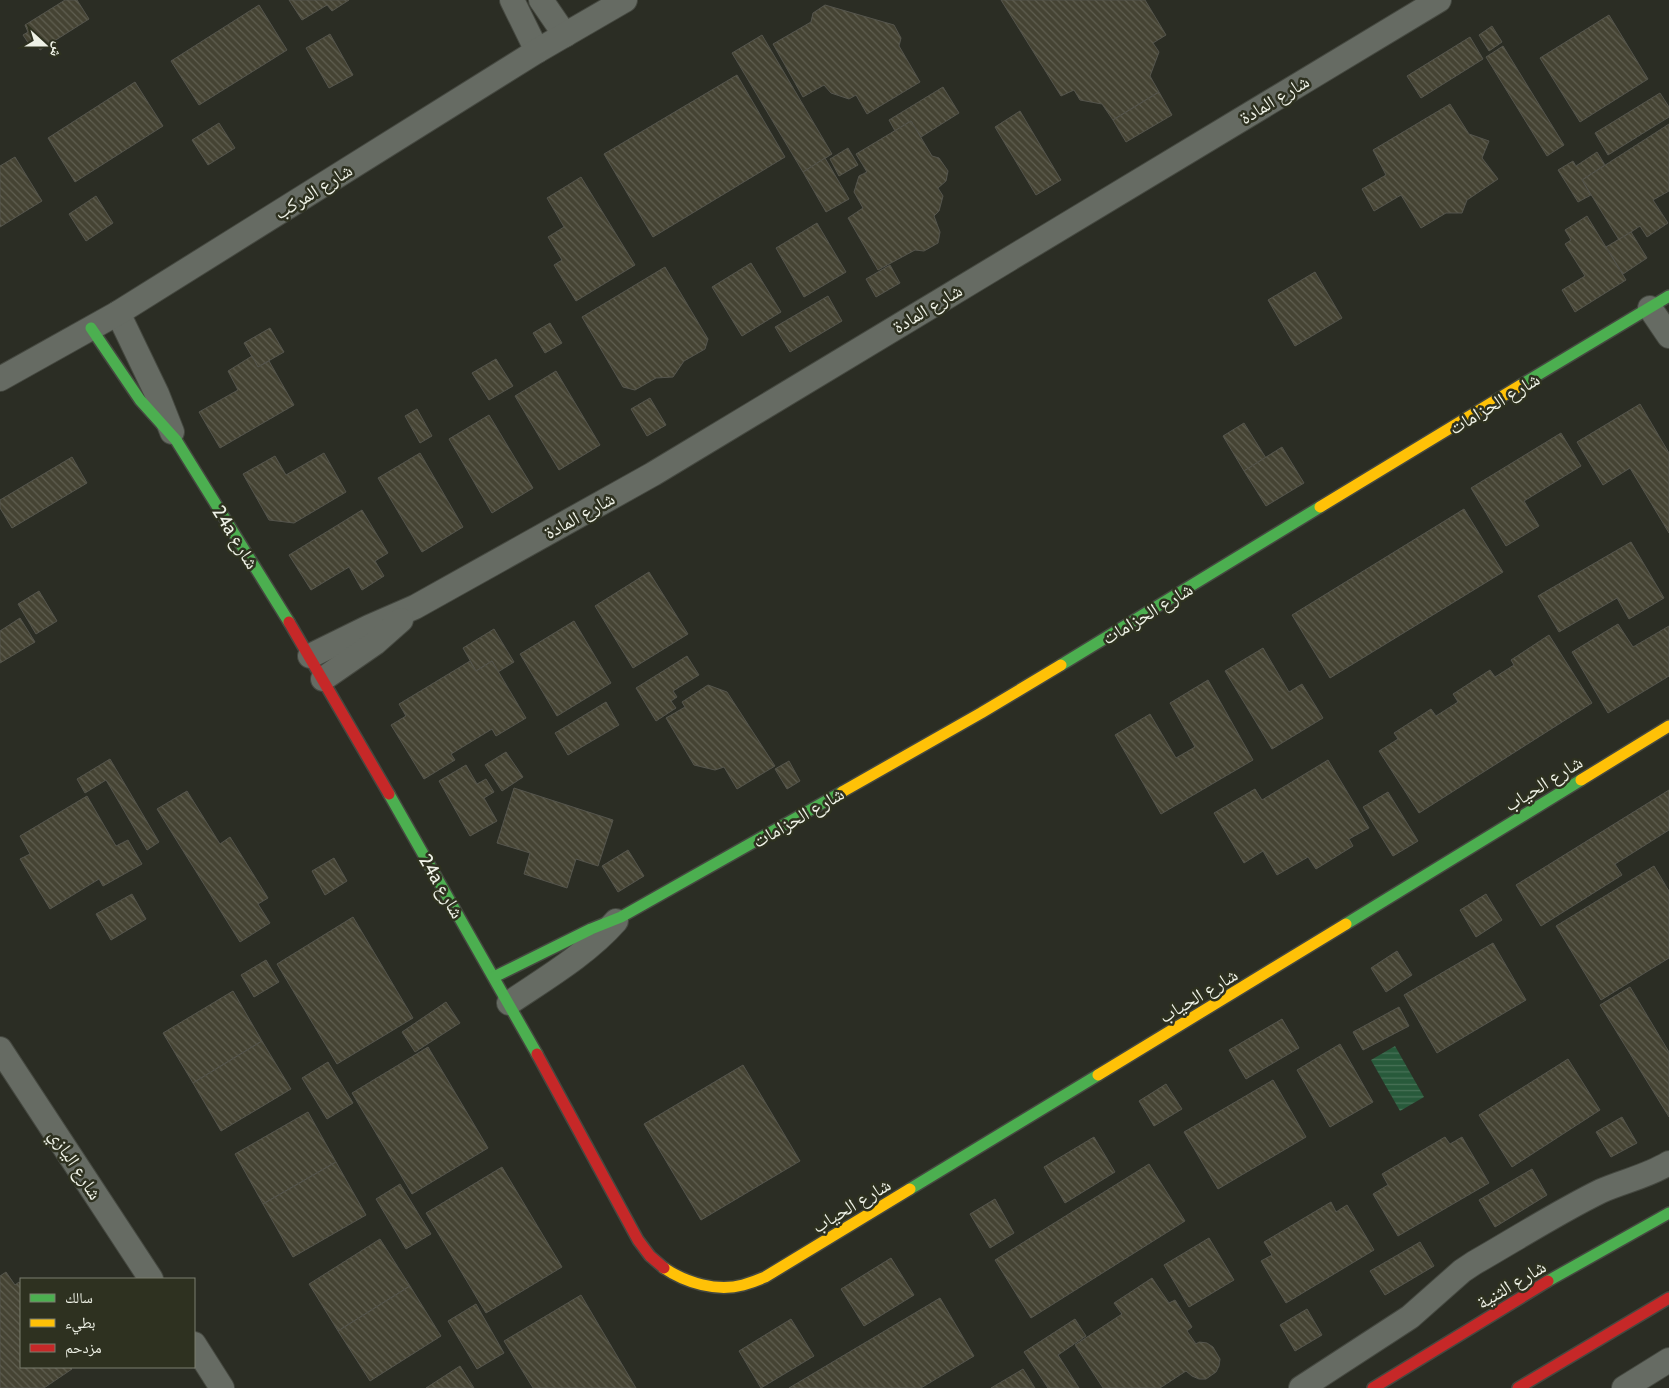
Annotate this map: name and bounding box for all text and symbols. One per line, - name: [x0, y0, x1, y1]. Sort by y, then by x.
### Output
- north arrow: [20, 20, 70, 70]
- text: ش: [46, 39, 68, 60]
- street label: شارع المادة: [1235, 70, 1313, 129]
- street label: شارع المركب: [270, 158, 357, 224]
- street label: شارع المادة: [888, 279, 966, 338]
- street label: شارع الحزامات: [1445, 367, 1544, 440]
- street label: شارع المادة: [540, 487, 619, 544]
- street label: 24a شارع: [207, 501, 264, 573]
- street label: شارع الحزامات: [1098, 577, 1197, 650]
- street label: شارع الحياب: [1500, 750, 1587, 816]
- street label: شارع الحزامات: [748, 782, 848, 853]
- street label: 24a شارع: [414, 850, 469, 923]
- street label: شارع الحياب: [1155, 963, 1242, 1028]
- street label: شارع اليازي: [41, 1125, 107, 1206]
- street label: شارع الحياب: [808, 1173, 895, 1238]
- street label: شارع الثنية: [1472, 1255, 1550, 1314]
- legend: [20, 1278, 195, 1368]
- text: سالك: [65, 1289, 93, 1307]
- text: بطيء: [65, 1314, 95, 1335]
- text: مزدحم: [65, 1339, 102, 1358]

